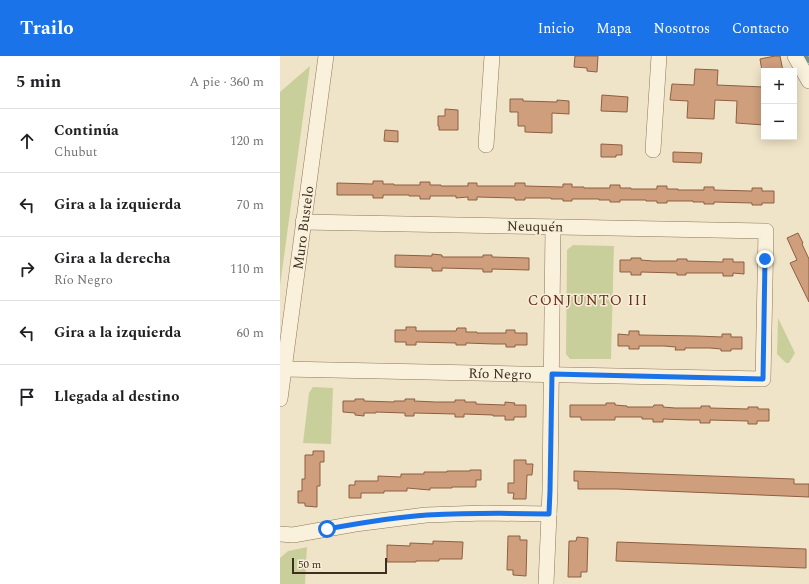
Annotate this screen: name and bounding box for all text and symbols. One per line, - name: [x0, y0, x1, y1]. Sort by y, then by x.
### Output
- text: Trailo: [20, 14, 74, 43]
- text: Inicio: [538, 18, 574, 39]
- text: Mapa: [596, 18, 631, 39]
- text: Nosotros: [653, 18, 710, 39]
- text: Contacto: [732, 18, 789, 39]
- map controls: [761, 68, 797, 140]
- button: +: [761, 68, 797, 104]
- text: 5 min: [16, 69, 61, 95]
- text: A pie · 360 m: [190, 72, 264, 92]
- button: −: [761, 104, 797, 140]
- text: Continúa: [54, 119, 119, 142]
- icon: ahead: [16, 130, 38, 152]
- text: 120 m: [230, 131, 264, 151]
- text: Chubut: [54, 142, 97, 162]
- street label: Muro Bustelo: [287, 184, 320, 271]
- text: Gira a la izquierda: [54, 193, 181, 216]
- icon: left: [16, 194, 38, 216]
- text: 70 m: [237, 195, 264, 215]
- street label: Neuquén: [507, 216, 563, 237]
- text: Gira a la derecha: [54, 247, 170, 270]
- route end: [756, 250, 774, 268]
- icon: right: [16, 258, 38, 280]
- text: 110 m: [230, 259, 264, 279]
- text: Río Negro: [54, 270, 113, 290]
- district label: CONJUNTO III: [528, 289, 648, 312]
- text: Gira a la izquierda: [54, 321, 181, 344]
- icon: left: [16, 322, 38, 344]
- text: 60 m: [237, 323, 264, 343]
- street label: Río Negro: [468, 363, 532, 385]
- text: Llegada al destino: [54, 385, 179, 408]
- icon: arrive: [16, 386, 38, 408]
- route start: [318, 520, 336, 538]
- scale bar: [292, 556, 387, 575]
- text: 50 m: [298, 556, 321, 573]

